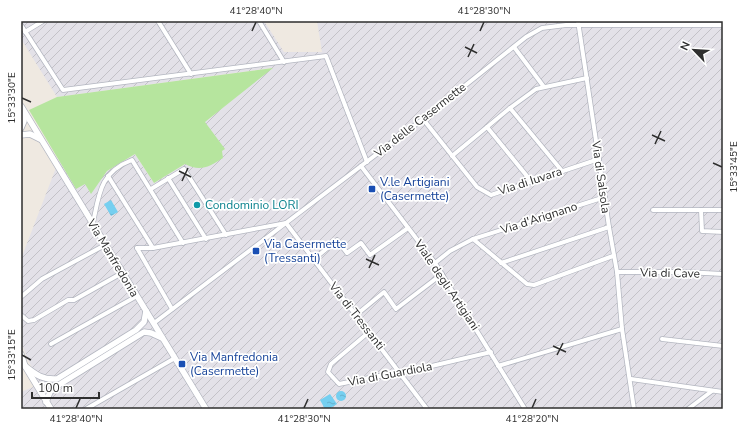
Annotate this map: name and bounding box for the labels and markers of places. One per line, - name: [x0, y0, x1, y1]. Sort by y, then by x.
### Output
- place label: V.le Artigiani (Casermette): [379, 174, 449, 204]
- marker: V.le Artigiani (Casermette): [367, 184, 377, 194]
- place label: Condominio LORI: [205, 197, 299, 213]
- marker: Condominio LORI: [192, 200, 202, 210]
- place label: Via Casermette (Tressanti): [263, 236, 346, 266]
- marker: Via Casermette (Tressanti): [251, 246, 261, 256]
- place label: Via Manfredonia (Casermette): [189, 349, 278, 379]
- marker: Via Manfredonia (Casermette): [177, 359, 187, 369]

